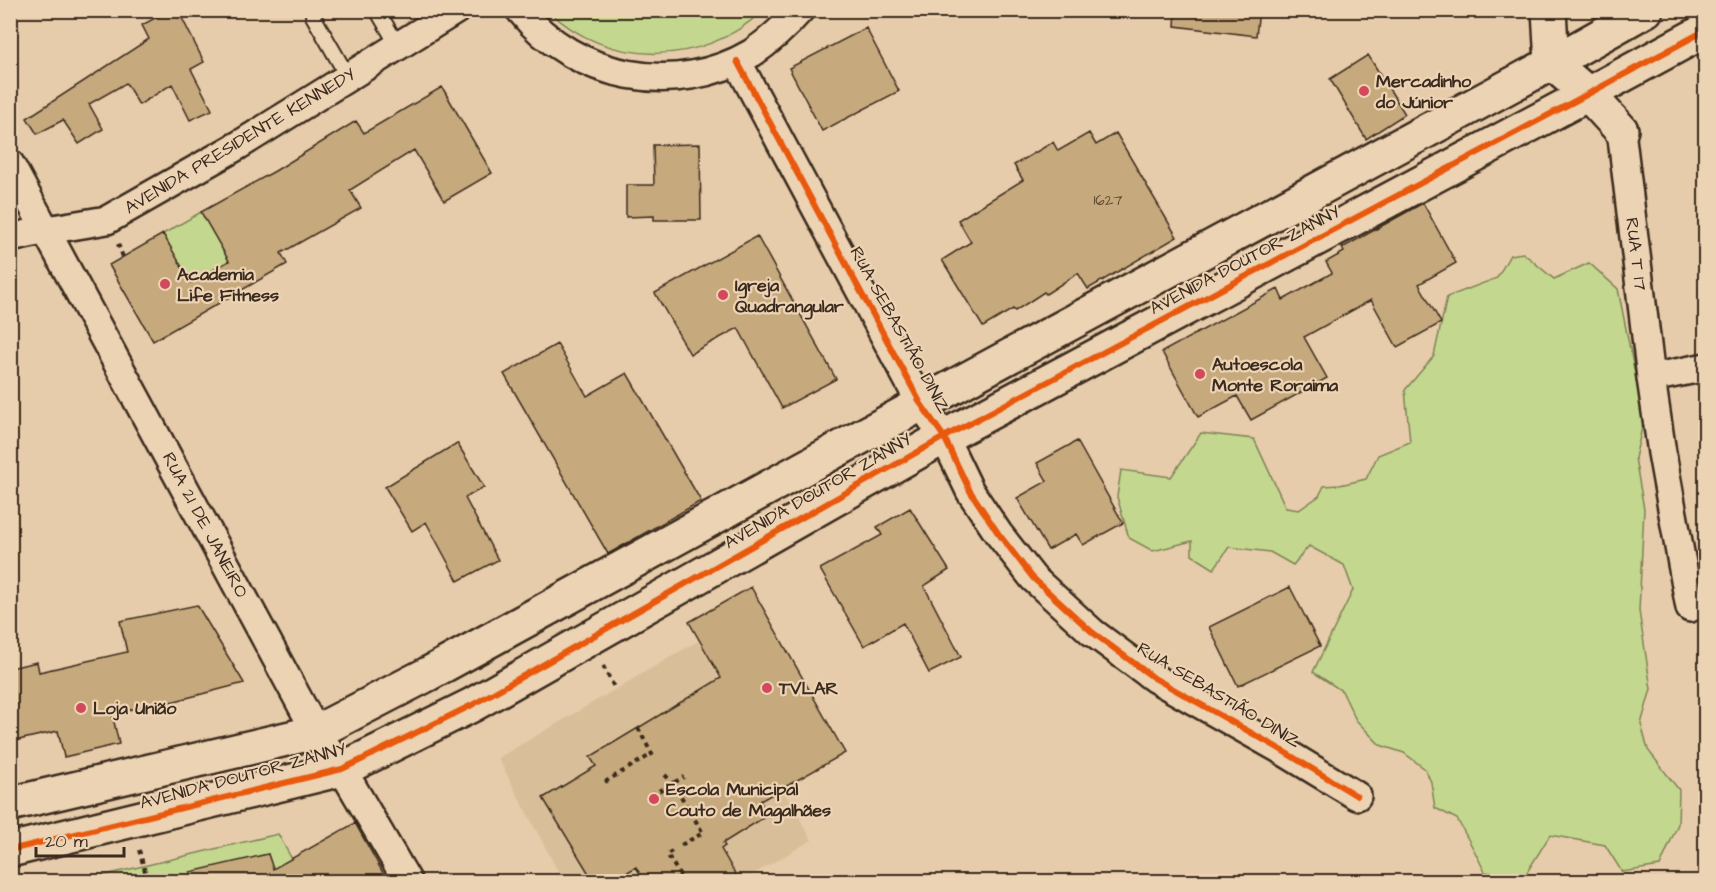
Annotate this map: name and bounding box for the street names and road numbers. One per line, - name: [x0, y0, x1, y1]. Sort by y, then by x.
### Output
- street label: AVENIDA PRESIDENTE KENNEDY: [120, 62, 361, 220]
- street label: AVENIDA DOUTOR ZANNY: [1145, 199, 1345, 321]
- street label: RUA T 17: [1619, 216, 1653, 292]
- street label: RUA SEBASTIÃO DINIZ: [844, 242, 956, 418]
- street label: AVENIDA DOUTOR ZANNY: [720, 427, 917, 555]
- street label: RUA 21 DE JANEIRO: [156, 448, 254, 602]
- street label: RUA SEBASTIÃO DINIZ: [1132, 636, 1306, 754]
- street label: AVENIDA DOUTOR ZANNY: [137, 736, 349, 816]

